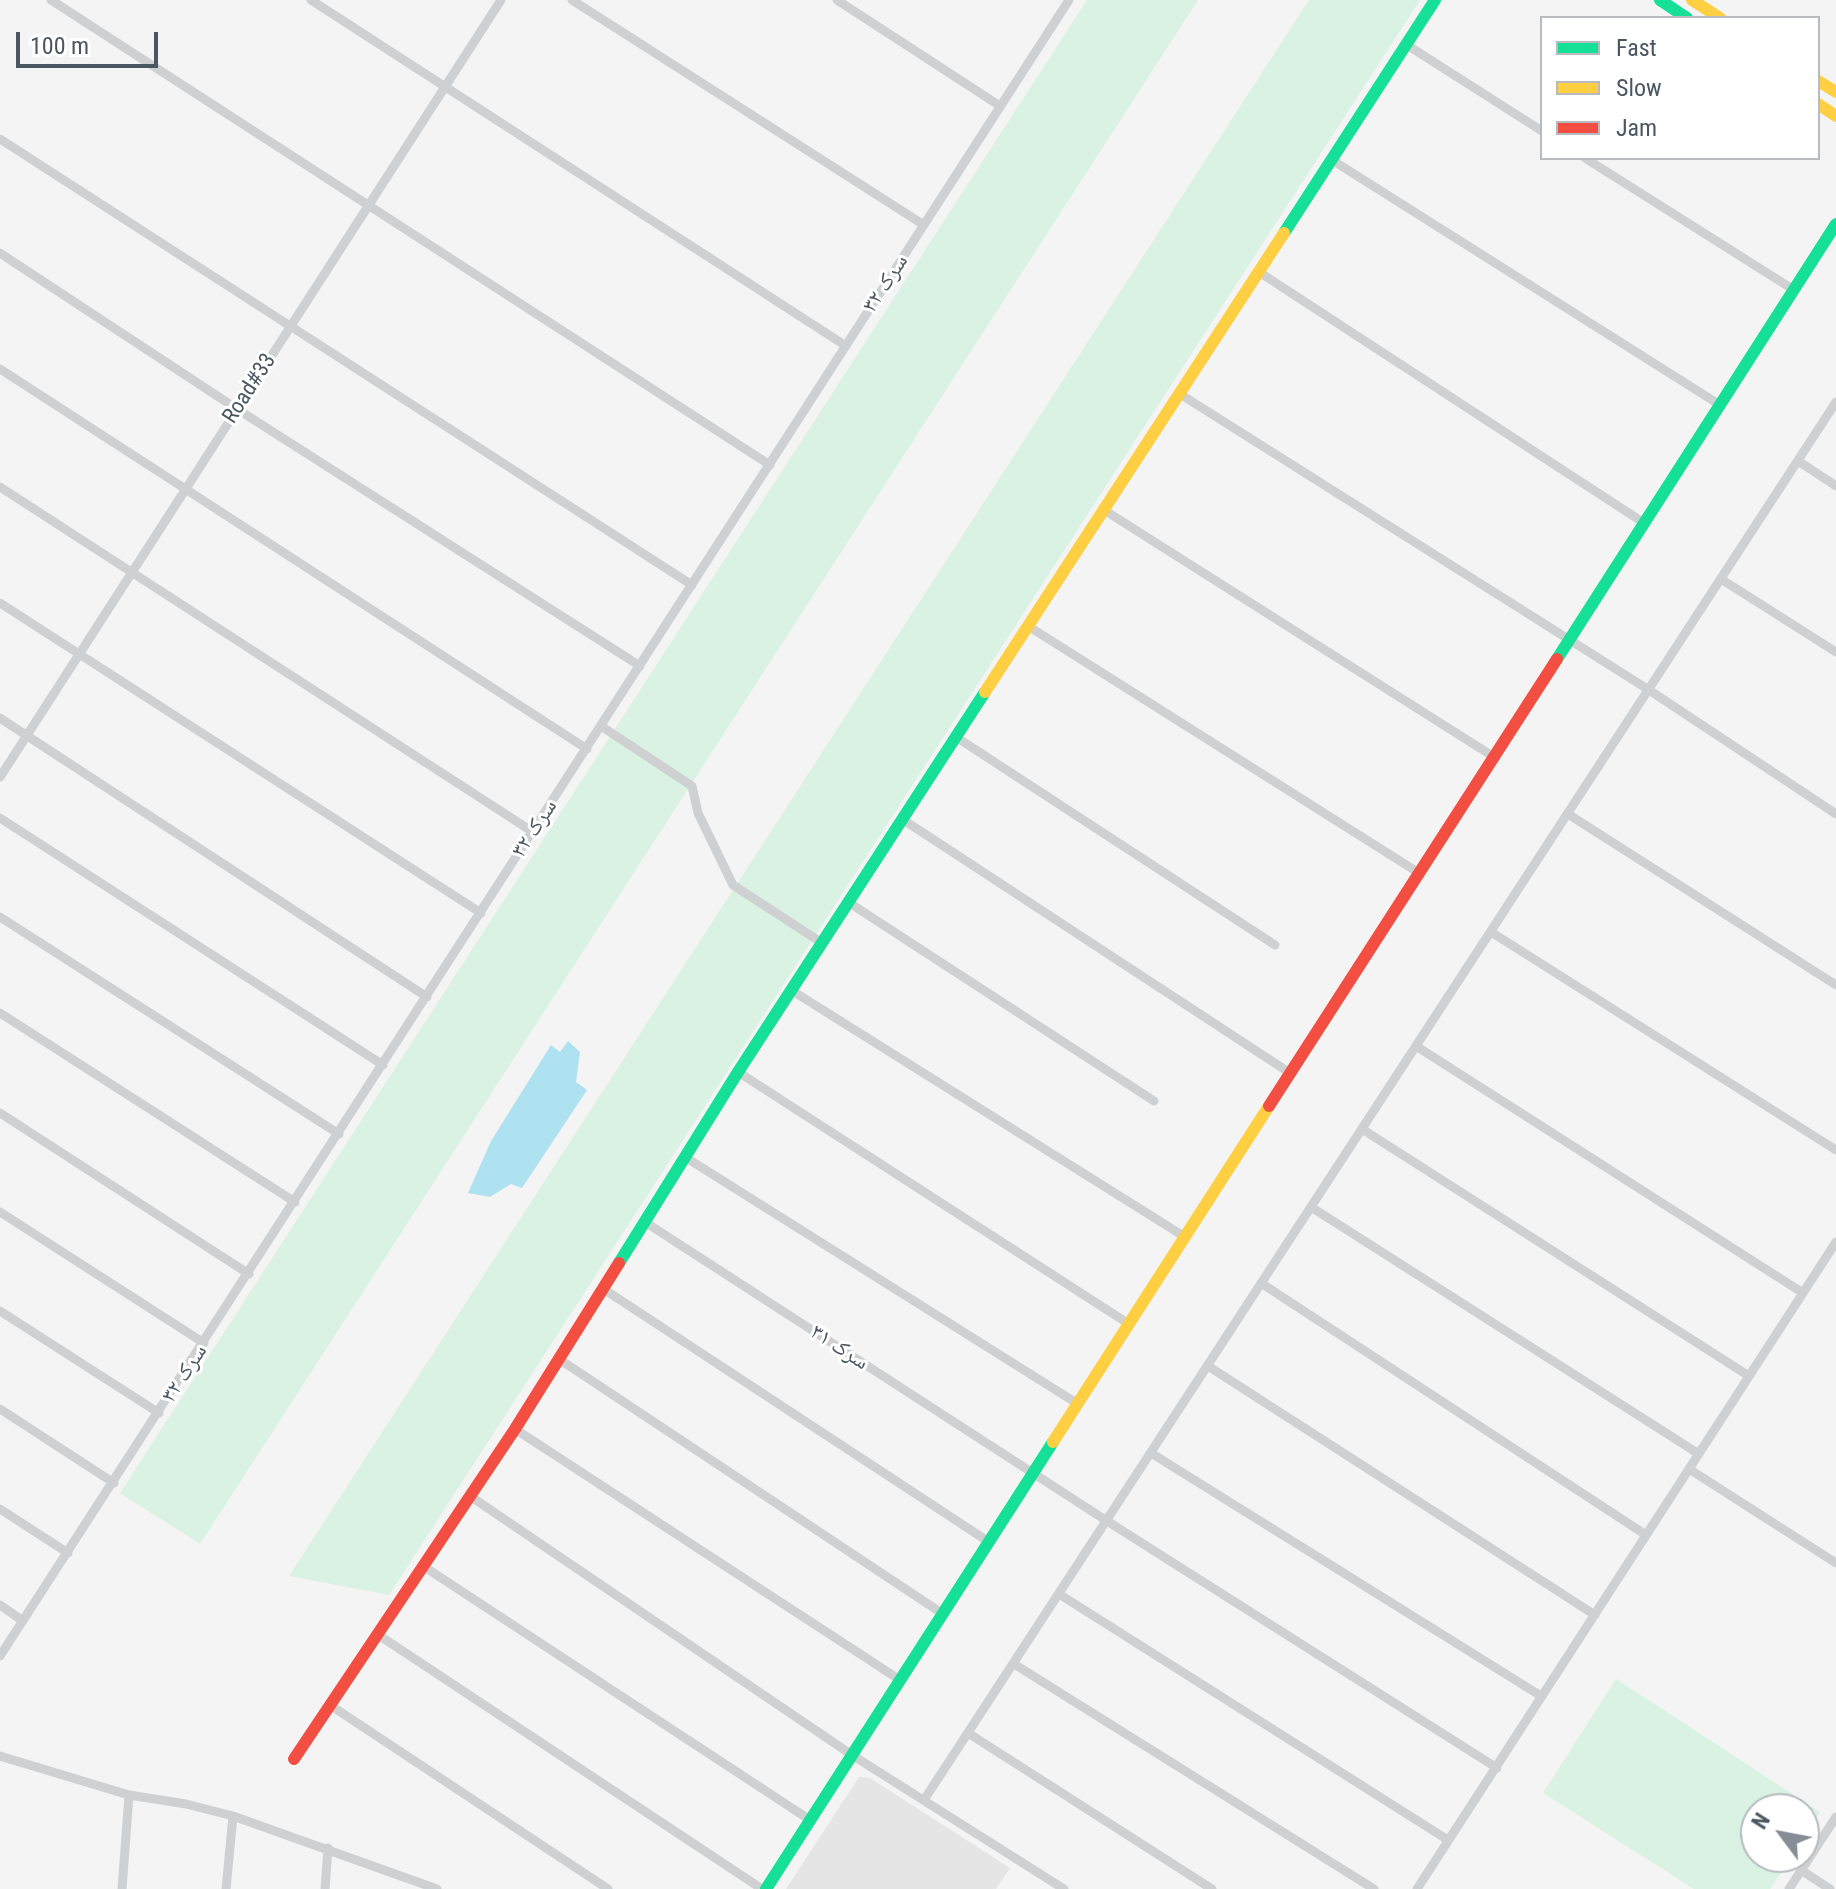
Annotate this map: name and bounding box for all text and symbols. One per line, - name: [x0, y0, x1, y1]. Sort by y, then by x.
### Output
- scale bar: [20, 16, 162, 66]
- legend: [1540, 16, 1820, 160]
- text: 100 m: [30, 32, 89, 60]
- text: Fast: [1616, 34, 1657, 62]
- text: Slow: [1616, 74, 1662, 102]
- text: Jam: [1616, 114, 1657, 142]
- street label: سرک ۳۲: [857, 250, 915, 318]
- street label: Road#33: [218, 349, 282, 429]
- street label: سرک ۳۲: [506, 795, 564, 863]
- street label: سرک ۳۱: [805, 1319, 873, 1377]
- street label: سرک ۳۲: [156, 1340, 214, 1408]
- north arrow: [1740, 1793, 1820, 1873]
- text: N: [1747, 1809, 1775, 1833]

